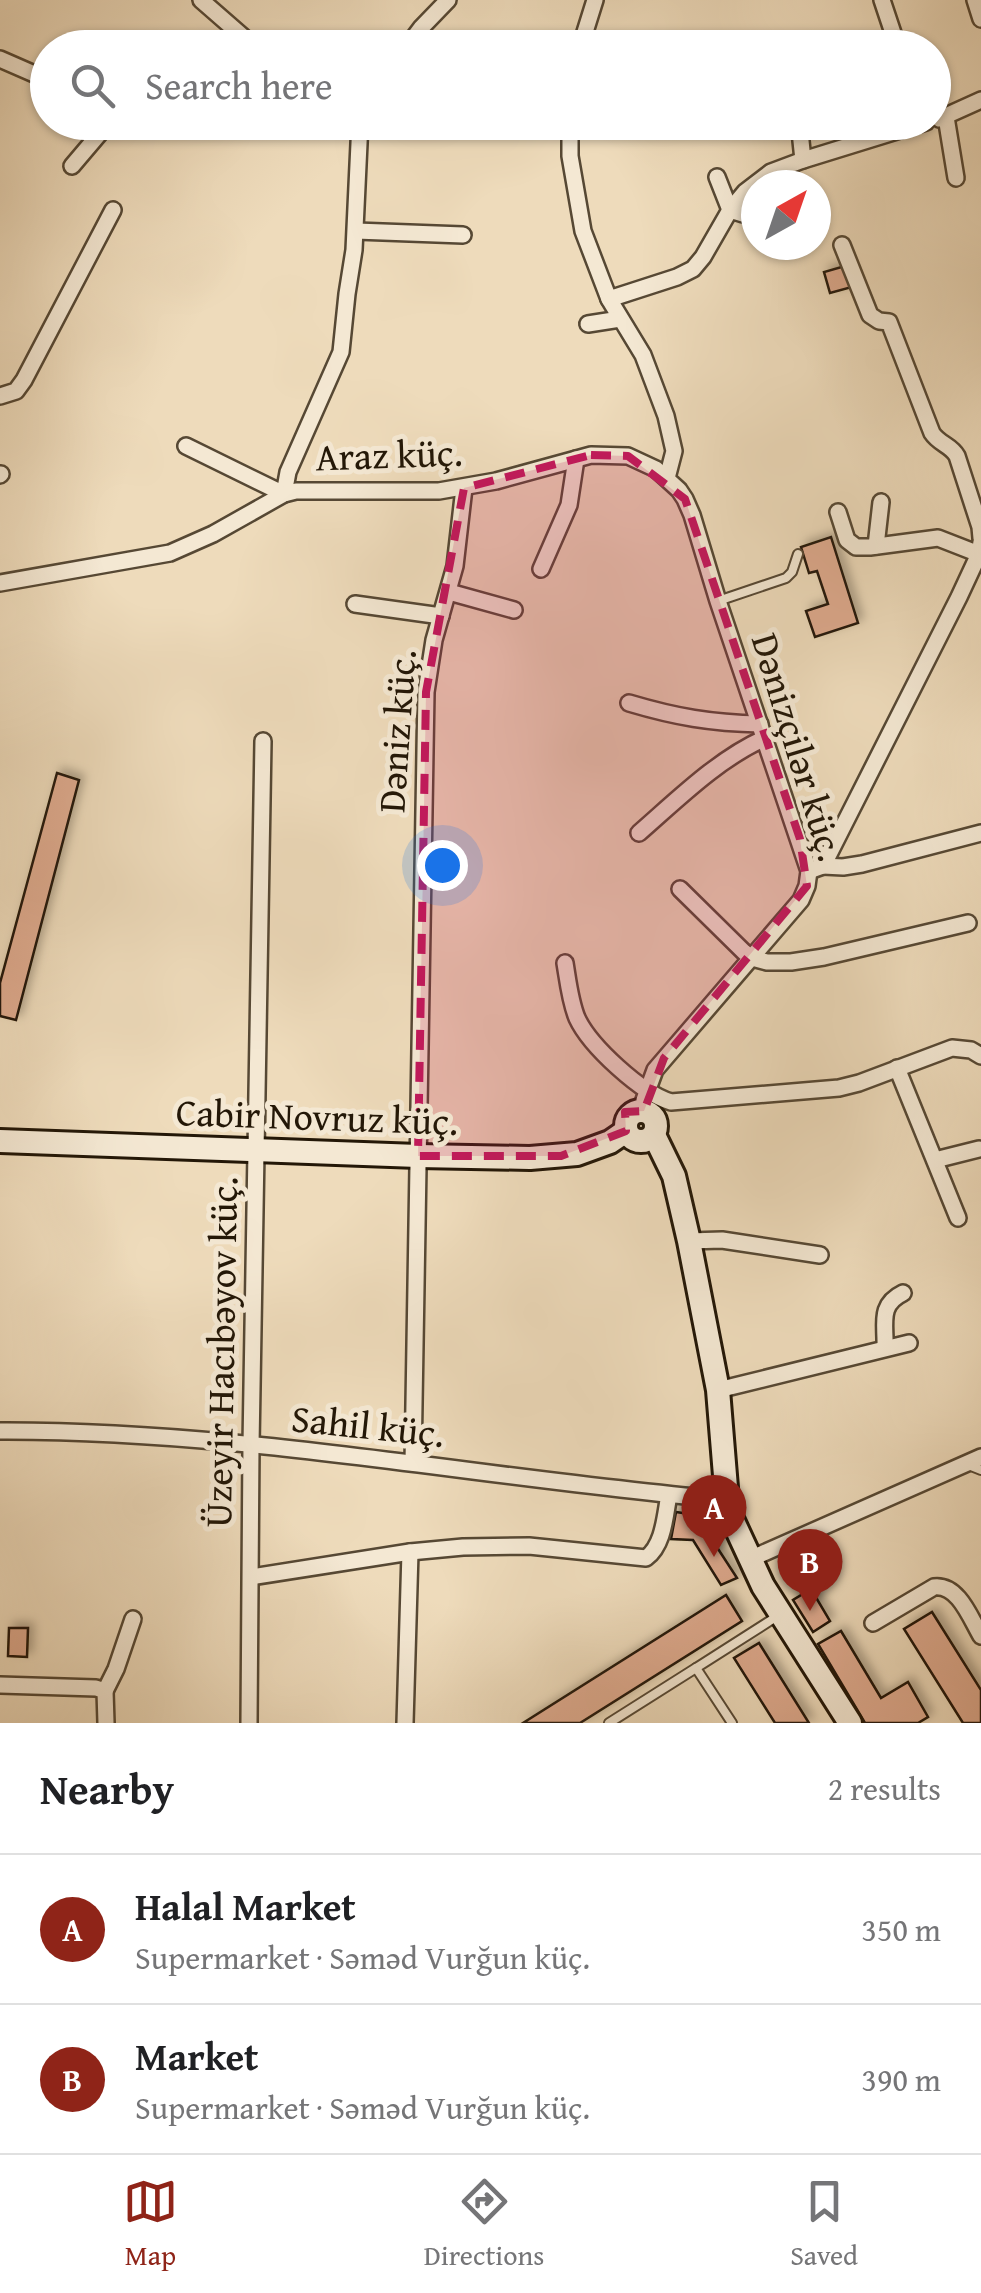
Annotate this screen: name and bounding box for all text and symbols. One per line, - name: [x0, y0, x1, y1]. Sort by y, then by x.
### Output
- search box: [30, 30, 951, 140]
- text: Search here: [145, 57, 333, 113]
- icon: search: [65, 58, 120, 113]
- north arrow: [741, 170, 831, 260]
- street label: Araz küç.: [314, 423, 464, 485]
- street label: Dәnizçilәr küç.: [738, 626, 860, 867]
- street label: Dәniz küç.: [362, 647, 430, 815]
- your location: [417, 840, 468, 891]
- street label: Cabir Novruz küç.: [175, 1083, 459, 1149]
- street label: Üzeyir Hacıbəyov küç.: [189, 1176, 251, 1528]
- street label: Sahil küç.: [289, 1389, 447, 1461]
- pin: A: [682, 1474, 746, 1557]
- pin: B: [778, 1528, 842, 1611]
- text: Nearby: [40, 1758, 174, 1819]
- text: 2 results: [828, 1765, 941, 1812]
- text: Halal Market: [135, 1878, 356, 1934]
- text: A: [62, 1906, 83, 1953]
- text: 350 m: [862, 1906, 941, 1953]
- text: Supermarket · Səməd Vurğun küç.: [135, 1934, 590, 1981]
- text: Market: [135, 2028, 259, 2084]
- text: B: [63, 2056, 82, 2103]
- text: 390 m: [862, 2056, 941, 2103]
- text: Supermarket · Səməd Vurğun küç.: [135, 2084, 590, 2131]
- tab: Map: [123, 2174, 178, 2275]
- tab: Directions: [424, 2174, 544, 2275]
- tab: Saved: [790, 2174, 858, 2275]

